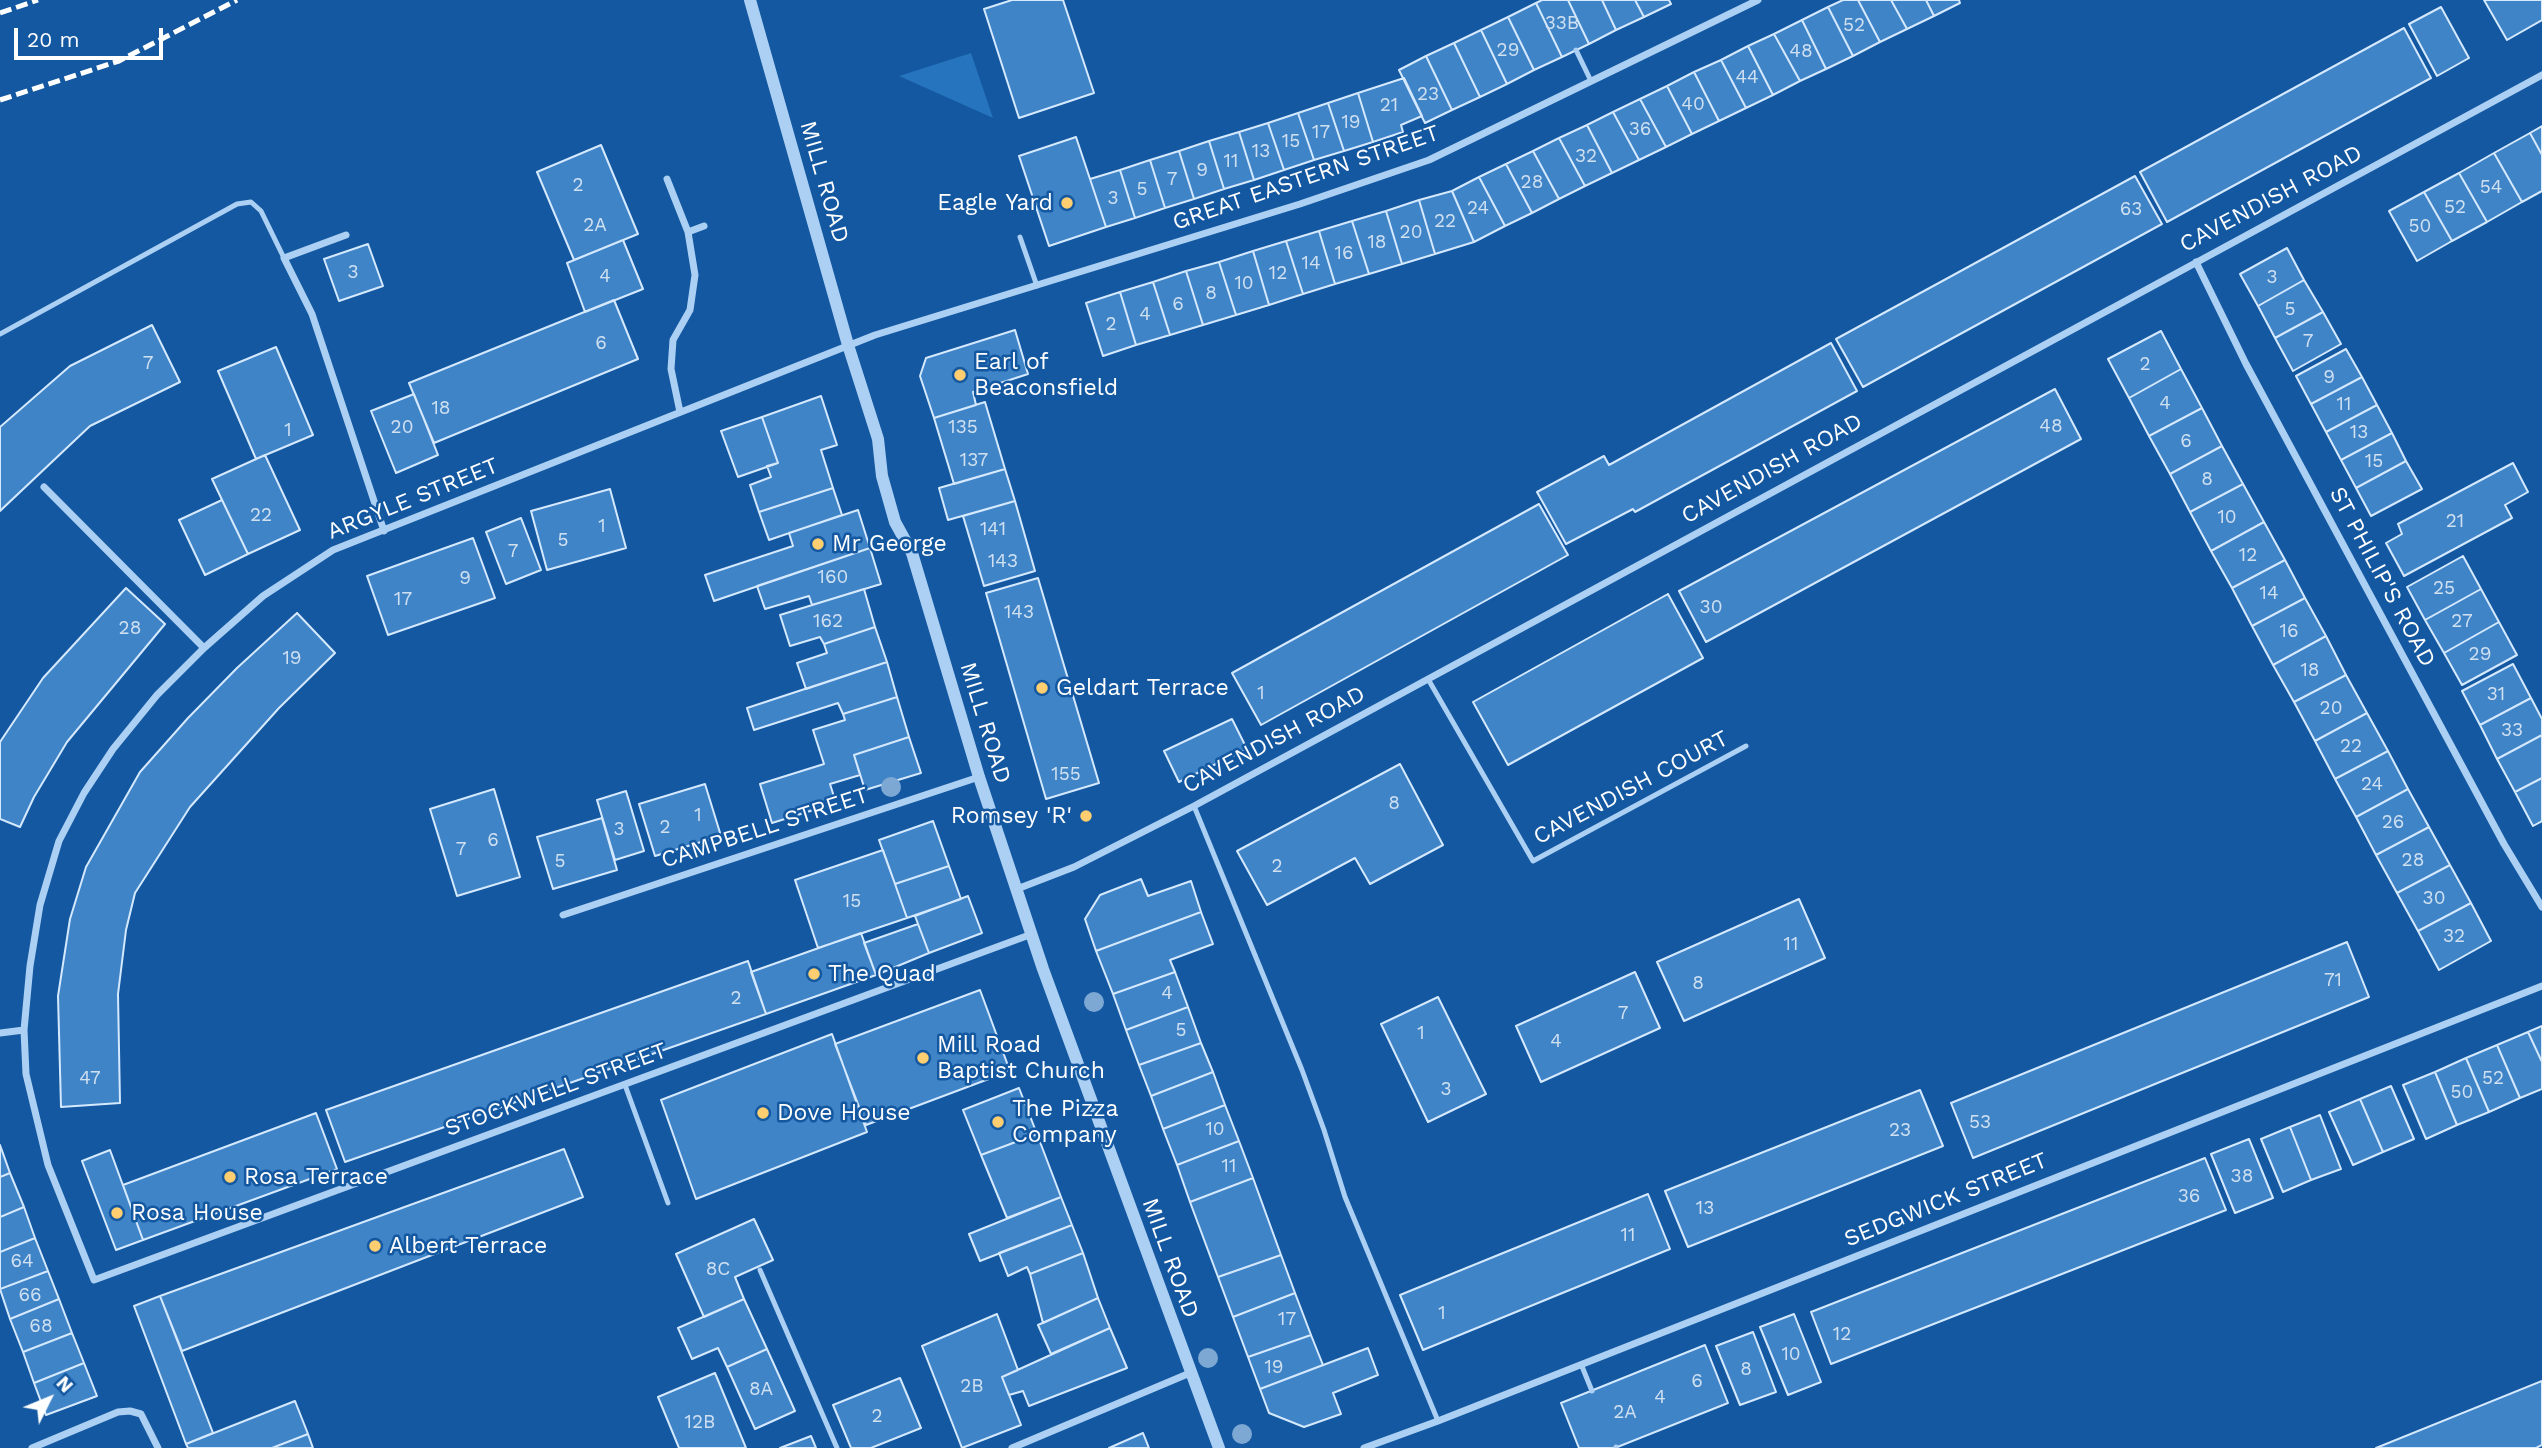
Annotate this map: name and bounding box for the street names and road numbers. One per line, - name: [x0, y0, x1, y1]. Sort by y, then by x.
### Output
- street label: MILL ROAD: [793, 118, 855, 246]
- street label: GREAT EASTERN STREET: [1169, 119, 1443, 237]
- street label: CAVENDISH ROAD: [2175, 139, 2367, 259]
- street label: CAVENDISH ROAD: [1677, 408, 1867, 530]
- street label: ARGYLE STREET: [323, 452, 503, 546]
- street label: ST PHILIP'S ROAD: [2323, 482, 2441, 672]
- street label: MILL ROAD: [953, 659, 1017, 787]
- street label: CAVENDISH ROAD: [1178, 680, 1370, 800]
- street label: CAVENDISH COURT: [1529, 725, 1733, 851]
- street label: CAMPBELL STREET: [658, 781, 872, 875]
- street label: STOCKWELL STREET: [441, 1037, 671, 1143]
- street label: SEDGWICK STREET: [1840, 1147, 2052, 1253]
- street label: MILL ROAD: [1136, 1194, 1204, 1322]

